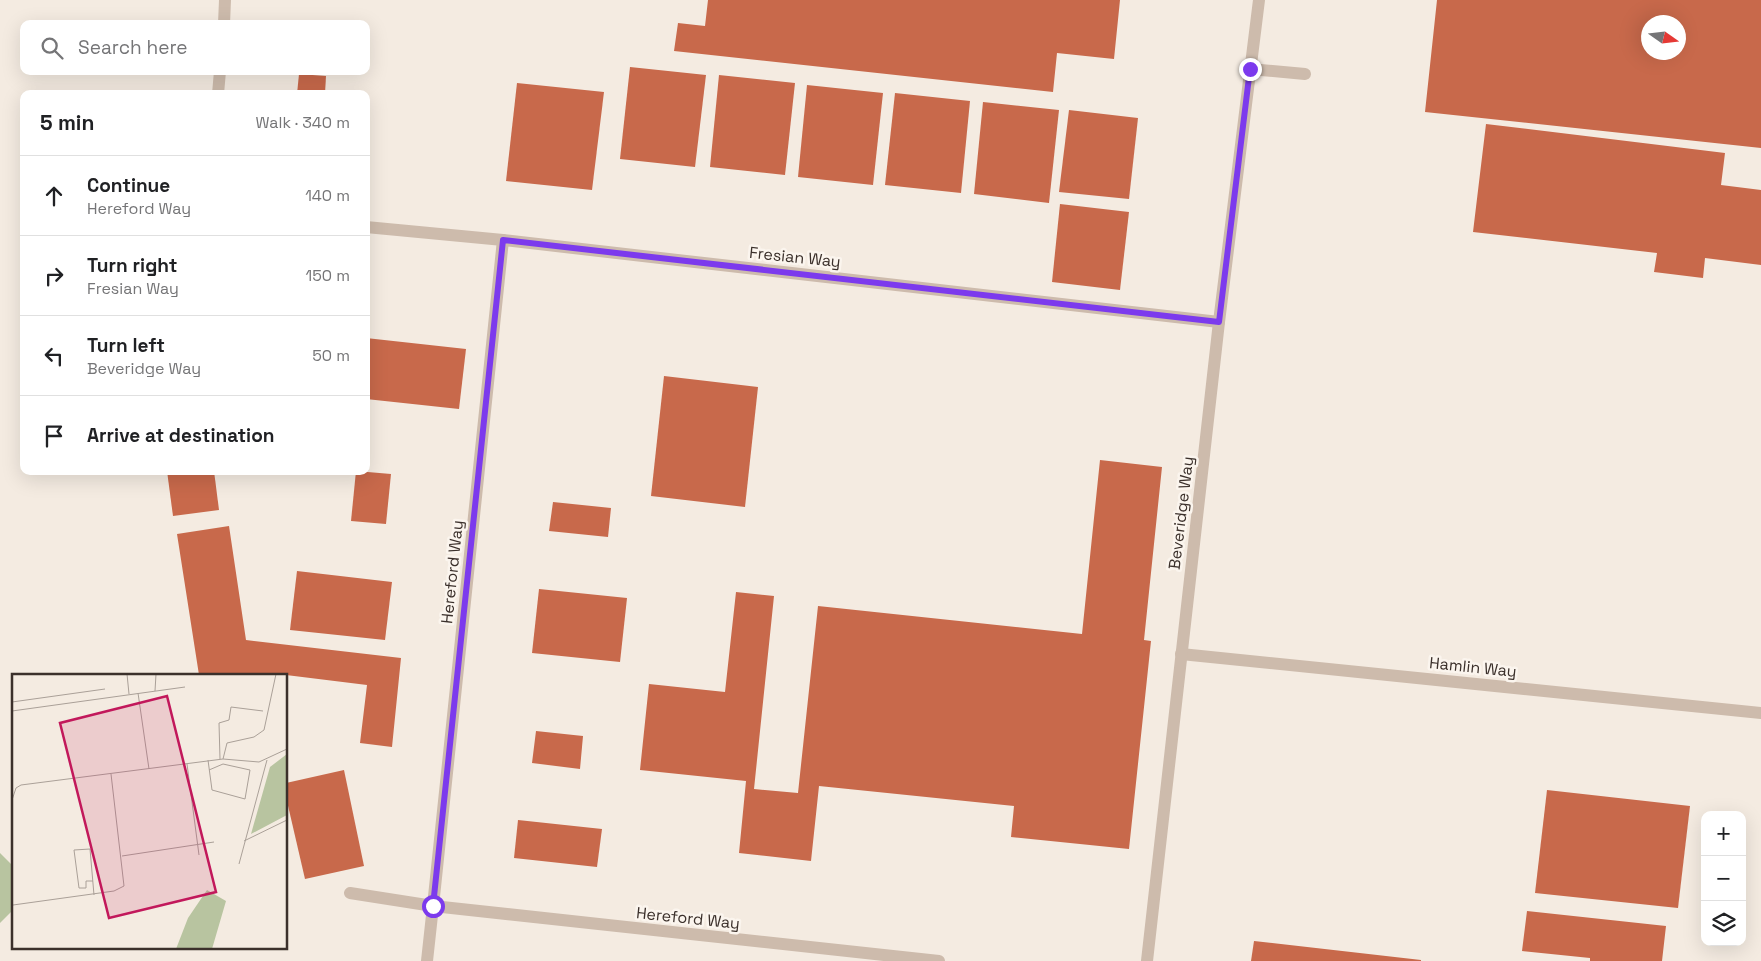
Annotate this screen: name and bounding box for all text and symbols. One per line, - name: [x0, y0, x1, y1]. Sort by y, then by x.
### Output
- north arrow: [1641, 15, 1686, 60]
- search box: [20, 20, 370, 75]
- icon: search: [38, 34, 66, 62]
- text: Search here: [78, 35, 188, 60]
- route end: [1239, 58, 1262, 81]
- text: 5 min: [40, 109, 94, 136]
- text: Walk · 340 m: [255, 112, 350, 133]
- text: Continue: [87, 173, 170, 198]
- icon: ahead: [40, 182, 68, 210]
- text: 140 m: [305, 185, 350, 206]
- text: Hereford Way: [87, 198, 191, 219]
- street label: Fresian Way: [748, 242, 842, 272]
- text: Turn right: [87, 253, 177, 278]
- icon: right: [40, 262, 68, 290]
- text: 150 m: [306, 265, 350, 286]
- text: Fresian Way: [87, 278, 179, 299]
- text: Turn left: [87, 333, 165, 358]
- icon: left: [40, 342, 68, 370]
- text: 50 m: [312, 345, 350, 366]
- text: Beveridge Way: [87, 358, 201, 379]
- icon: arrive: [40, 422, 68, 450]
- text: Arrive at destination: [87, 423, 275, 448]
- street label: Beveridge Way: [1164, 455, 1198, 571]
- street label: Hereford Way: [436, 519, 468, 625]
- street label: Hamlin Way: [1428, 652, 1518, 682]
- inset map: [12, 674, 288, 948]
- map controls: [1701, 811, 1746, 946]
- button: +: [1701, 811, 1746, 856]
- button: −: [1701, 856, 1746, 901]
- route start: [422, 895, 445, 918]
- button: layers: [1701, 901, 1746, 946]
- street label: Hereford Way: [635, 902, 741, 934]

